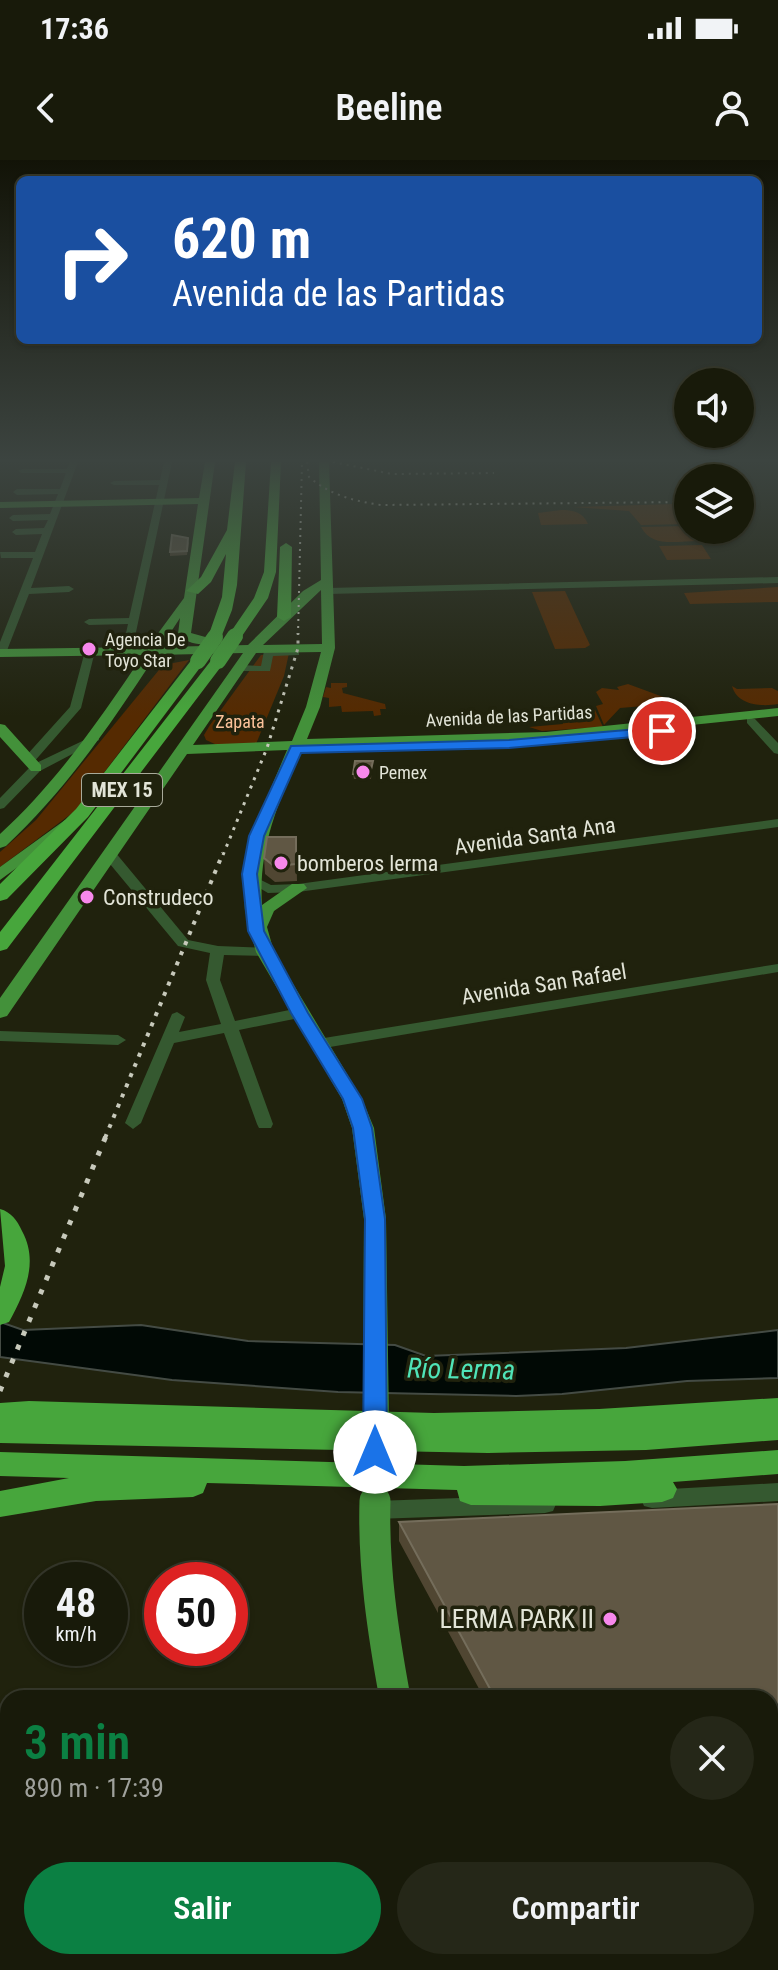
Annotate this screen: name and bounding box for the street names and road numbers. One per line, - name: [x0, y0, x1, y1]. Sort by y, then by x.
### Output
- street label: Avenida de las Partidas: [425, 701, 593, 731]
- road number: MEX 15: [82, 774, 162, 806]
- street label: Avenida Santa Ana: [453, 812, 617, 860]
- street label: Avenida San Rafael: [460, 959, 628, 1009]

